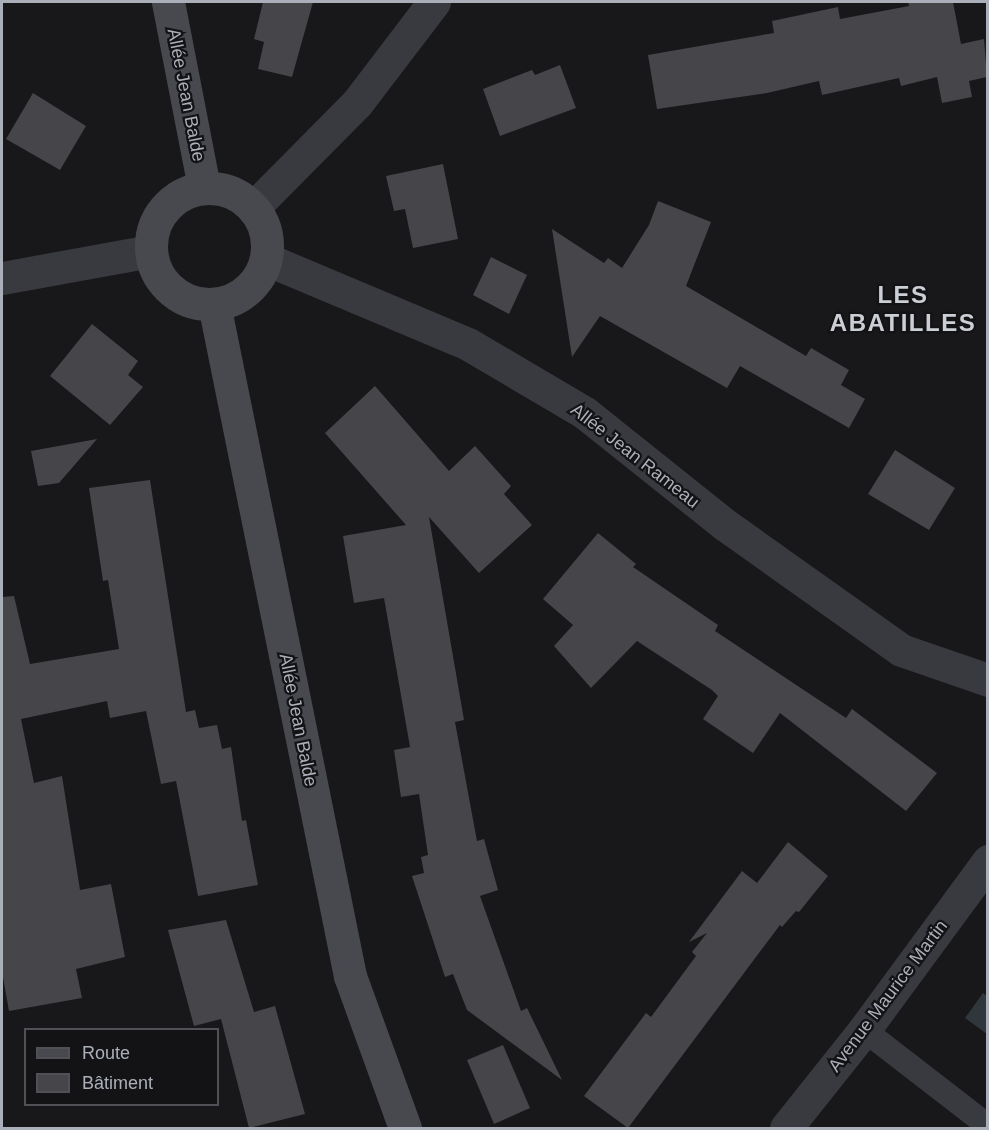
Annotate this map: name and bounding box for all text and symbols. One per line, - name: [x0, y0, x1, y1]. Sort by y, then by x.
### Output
- street label: Allée Jean Balde: [163, 27, 209, 163]
- district label: LES ABATILLES: [830, 281, 976, 337]
- street label: Allée Jean Rameau: [566, 399, 704, 513]
- street label: Allée Jean Balde: [275, 652, 321, 788]
- street label: Avenue Maurice Martin: [824, 916, 952, 1076]
- legend: [24, 1028, 219, 1106]
- text: Route: [82, 1043, 130, 1063]
- text: Bâtiment: [82, 1073, 153, 1093]

